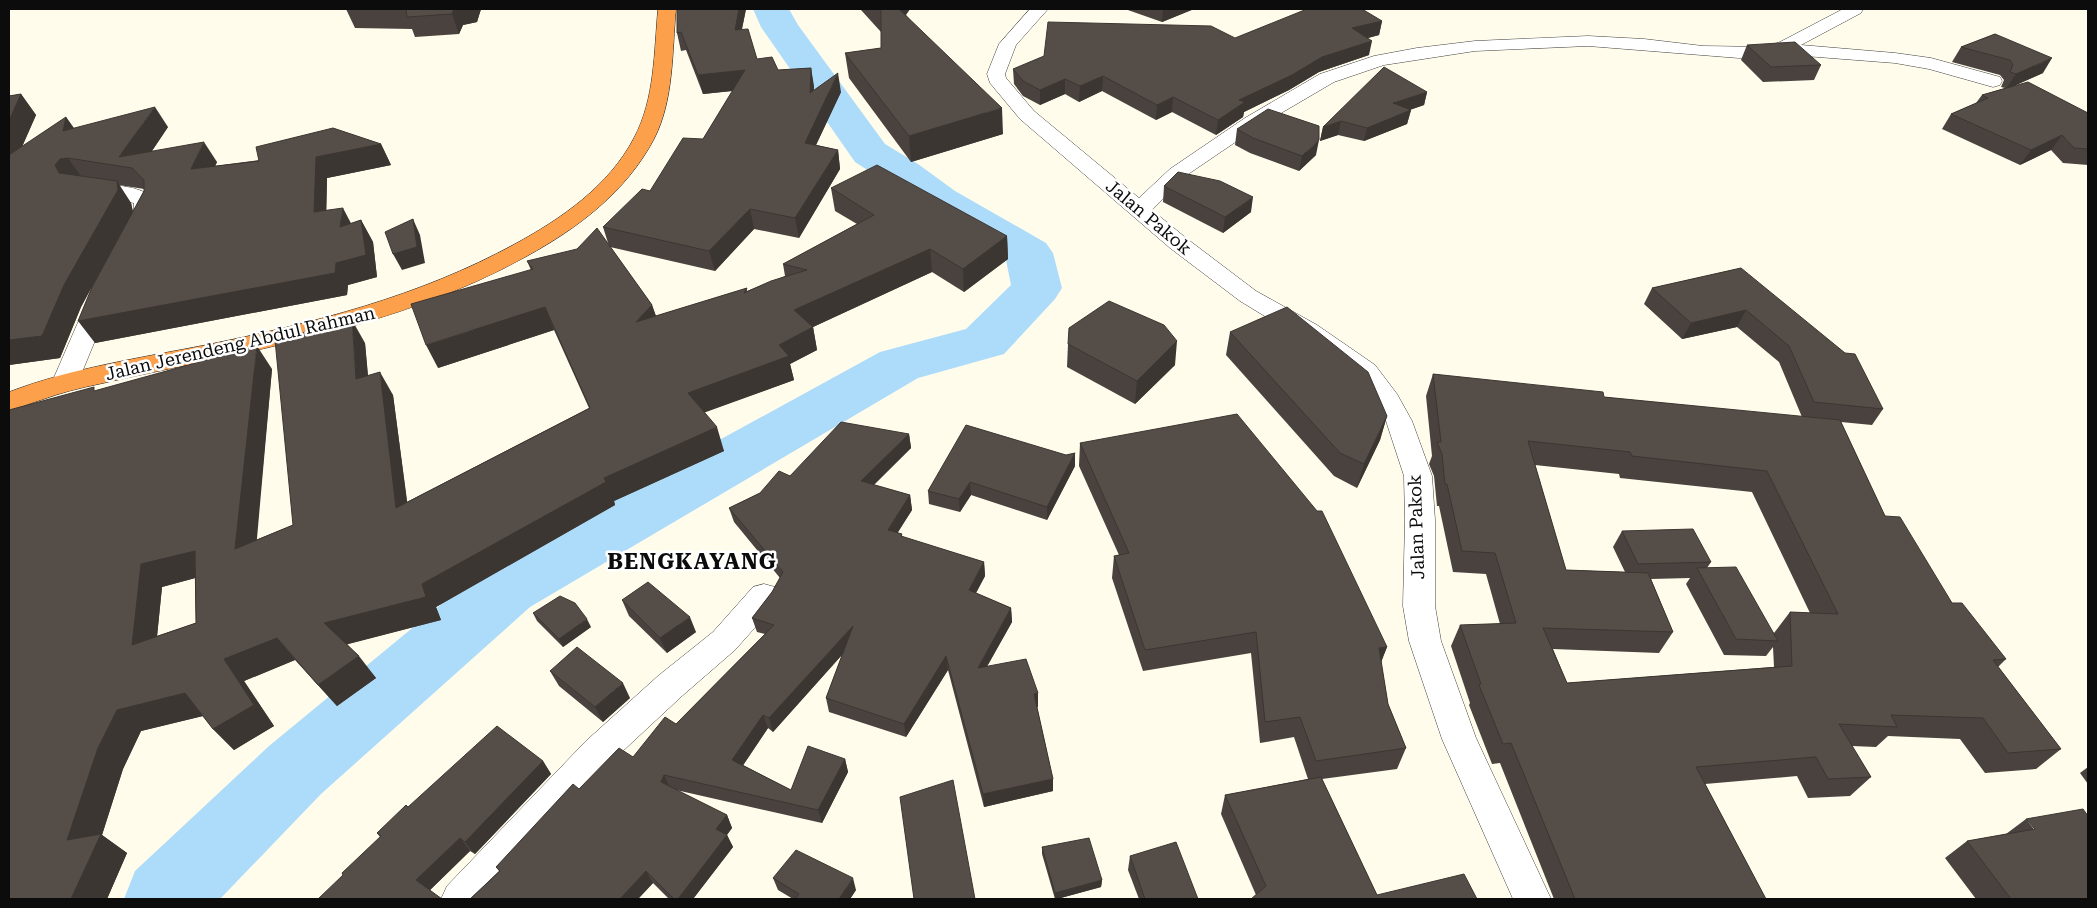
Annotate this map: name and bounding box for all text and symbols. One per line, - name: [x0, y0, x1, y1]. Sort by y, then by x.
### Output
- street label: Jalan Pakok: [1102, 175, 1196, 259]
- street label: Jalan Jerendeng Abdul Rahman: [103, 302, 377, 384]
- street label: Jalan Pakok: [1404, 474, 1428, 580]
- district label: BENGKAYANG: [607, 549, 777, 574]

